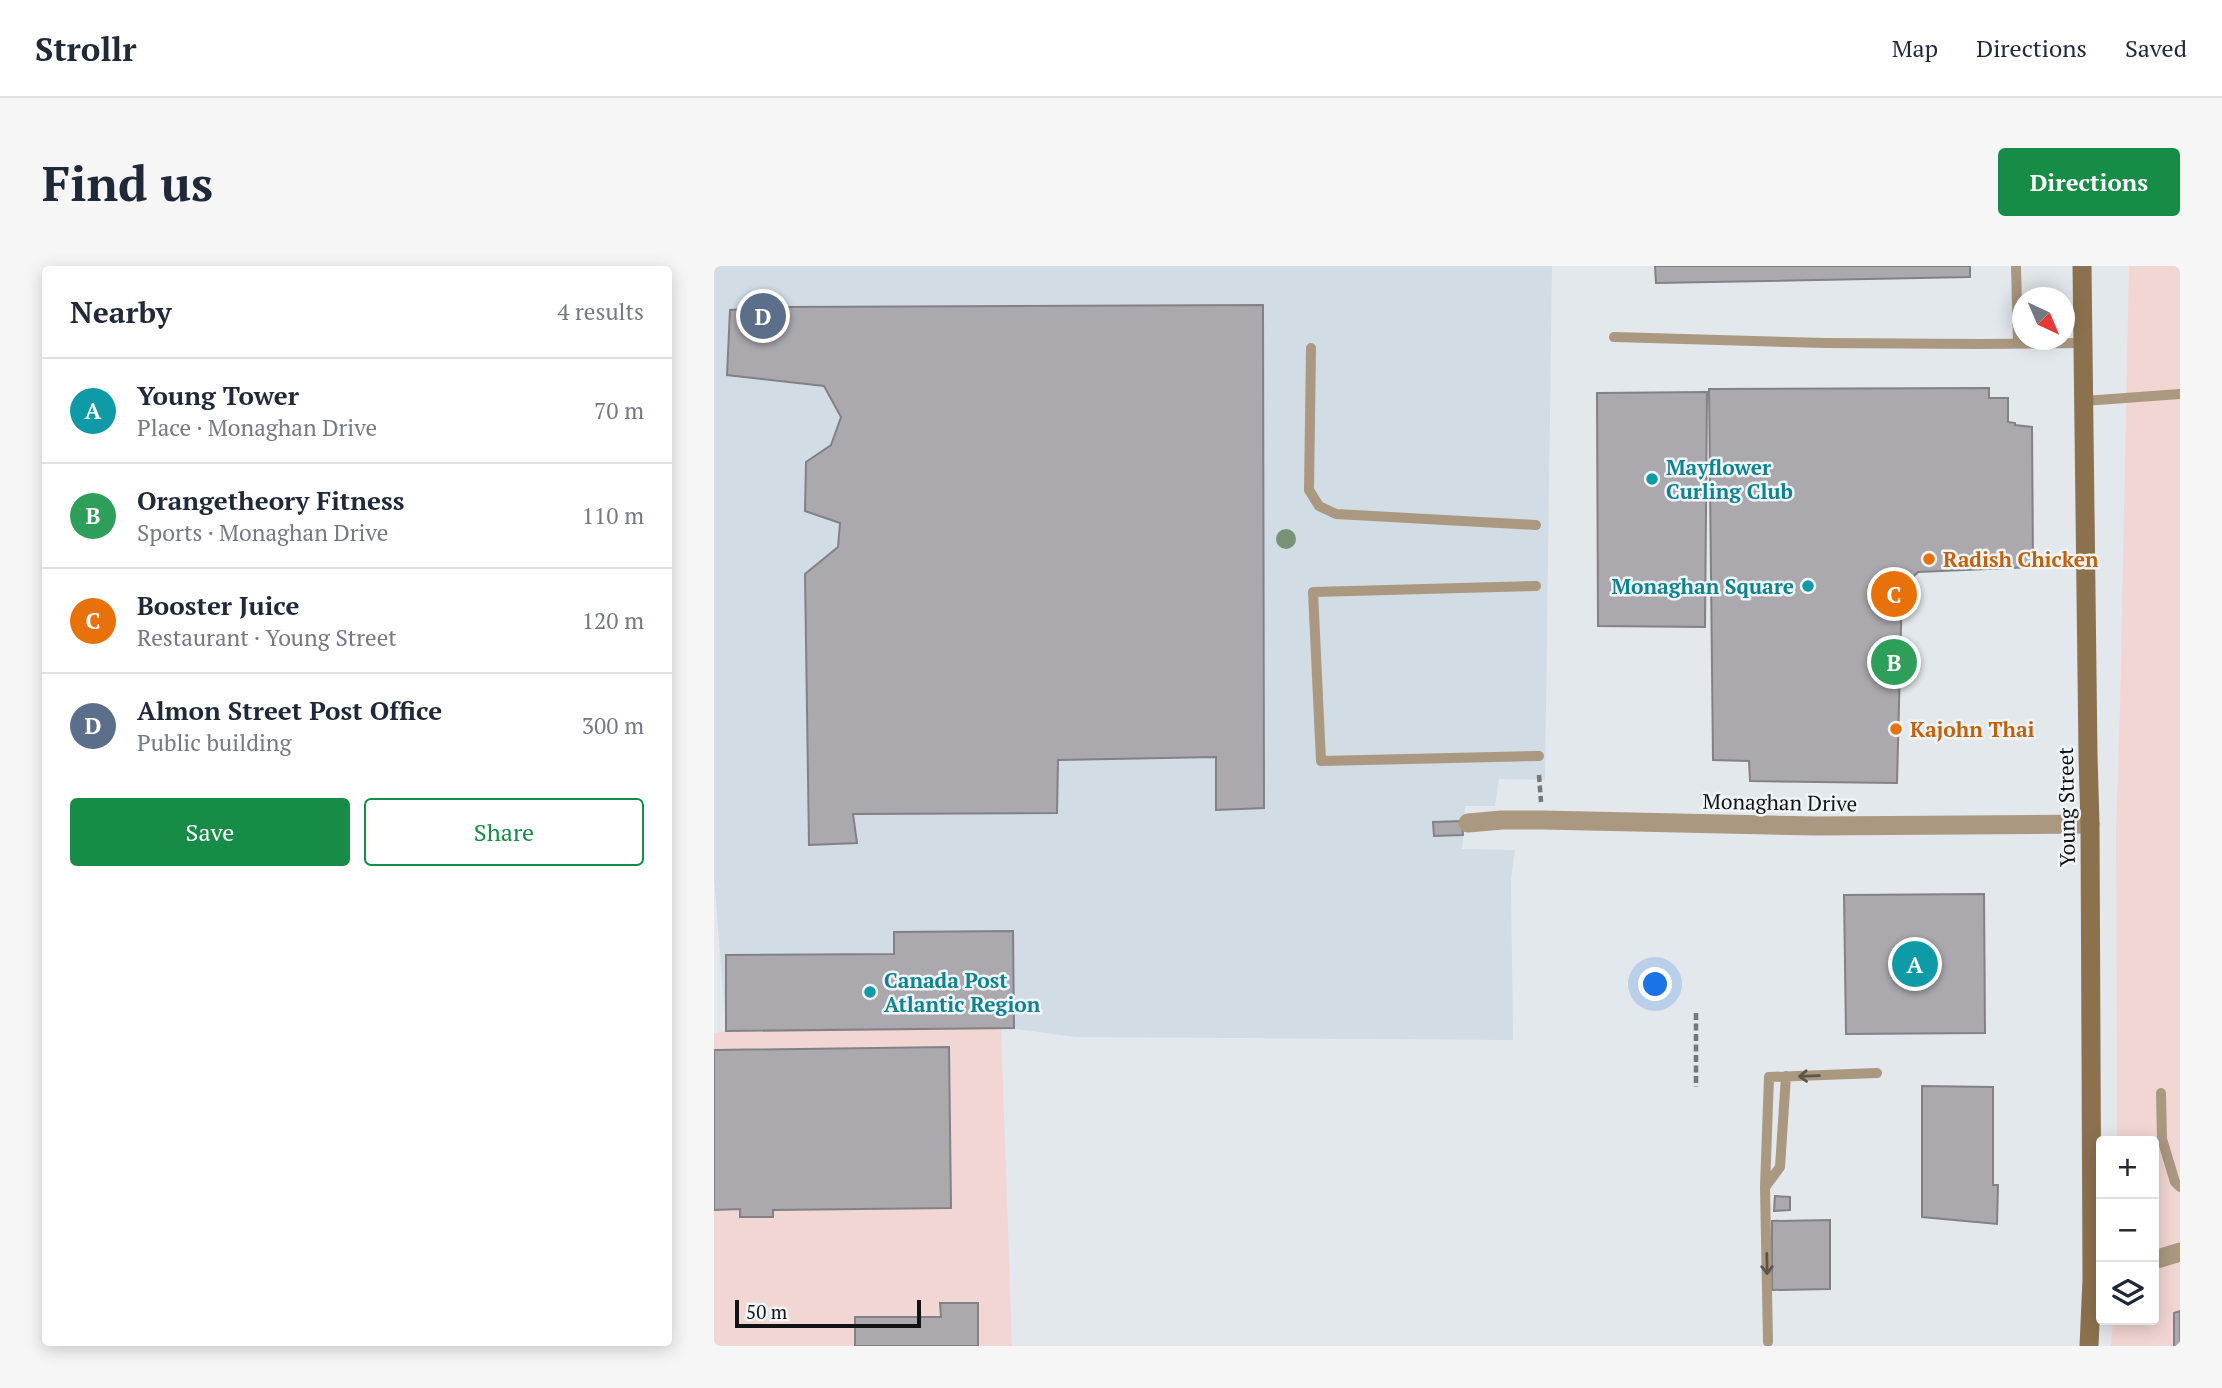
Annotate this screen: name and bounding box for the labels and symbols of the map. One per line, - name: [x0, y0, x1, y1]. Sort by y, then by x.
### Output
- north arrow: [2012, 287, 2075, 350]
- pin: D: [740, 290, 786, 342]
- place label: Mayflower Curling Club: [1666, 453, 1793, 505]
- marker: Mayflower Curling Club: [1644, 471, 1660, 487]
- place label: Radish Chicken: [1943, 545, 2099, 573]
- marker: Radish Chicken: [1921, 551, 1937, 567]
- pin: C: [1871, 568, 1917, 620]
- place label: Monaghan Square: [1611, 572, 1794, 600]
- marker: Monaghan Square: [1800, 578, 1816, 594]
- pin: B: [1871, 636, 1917, 688]
- place label: Kajohn Thai: [1910, 715, 2035, 743]
- marker: Kajohn Thai: [1888, 721, 1904, 737]
- street label: Young Street: [2051, 747, 2081, 867]
- street label: Monaghan Drive: [1702, 787, 1858, 817]
- pin: A: [1892, 938, 1938, 990]
- place label: Canada Post Atlantic Region: [884, 966, 1041, 1018]
- your location: [1638, 967, 1672, 1001]
- marker: Canada Post Atlantic Region: [862, 984, 878, 1000]
- one-way arrow: [1798, 1069, 1821, 1082]
- one-way arrow: [1760, 1252, 1773, 1275]
- scale bar: [735, 1297, 920, 1329]

